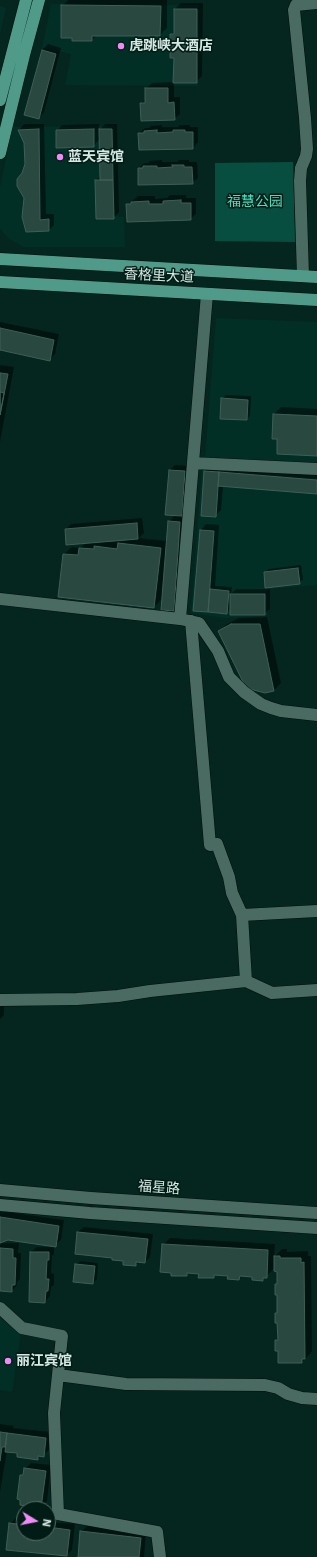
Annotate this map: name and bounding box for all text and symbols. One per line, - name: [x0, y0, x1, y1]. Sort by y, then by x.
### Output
- place label: 虎跳峡大酒店: [129, 38, 213, 54]
- marker: 虎跳峡大酒店: [116, 41, 126, 51]
- place label: 蓝天宾馆: [68, 149, 124, 165]
- marker: 蓝天宾馆: [55, 152, 65, 162]
- park label: 福慧公园: [227, 194, 283, 210]
- street label: 香格里大道: [124, 266, 194, 286]
- street label: 福星路: [137, 1178, 181, 1198]
- place label: 丽江宾馆: [16, 1353, 72, 1369]
- marker: 丽江宾馆: [3, 1356, 13, 1366]
- north arrow: [16, 1501, 56, 1541]
- text: N: [39, 1518, 54, 1528]

